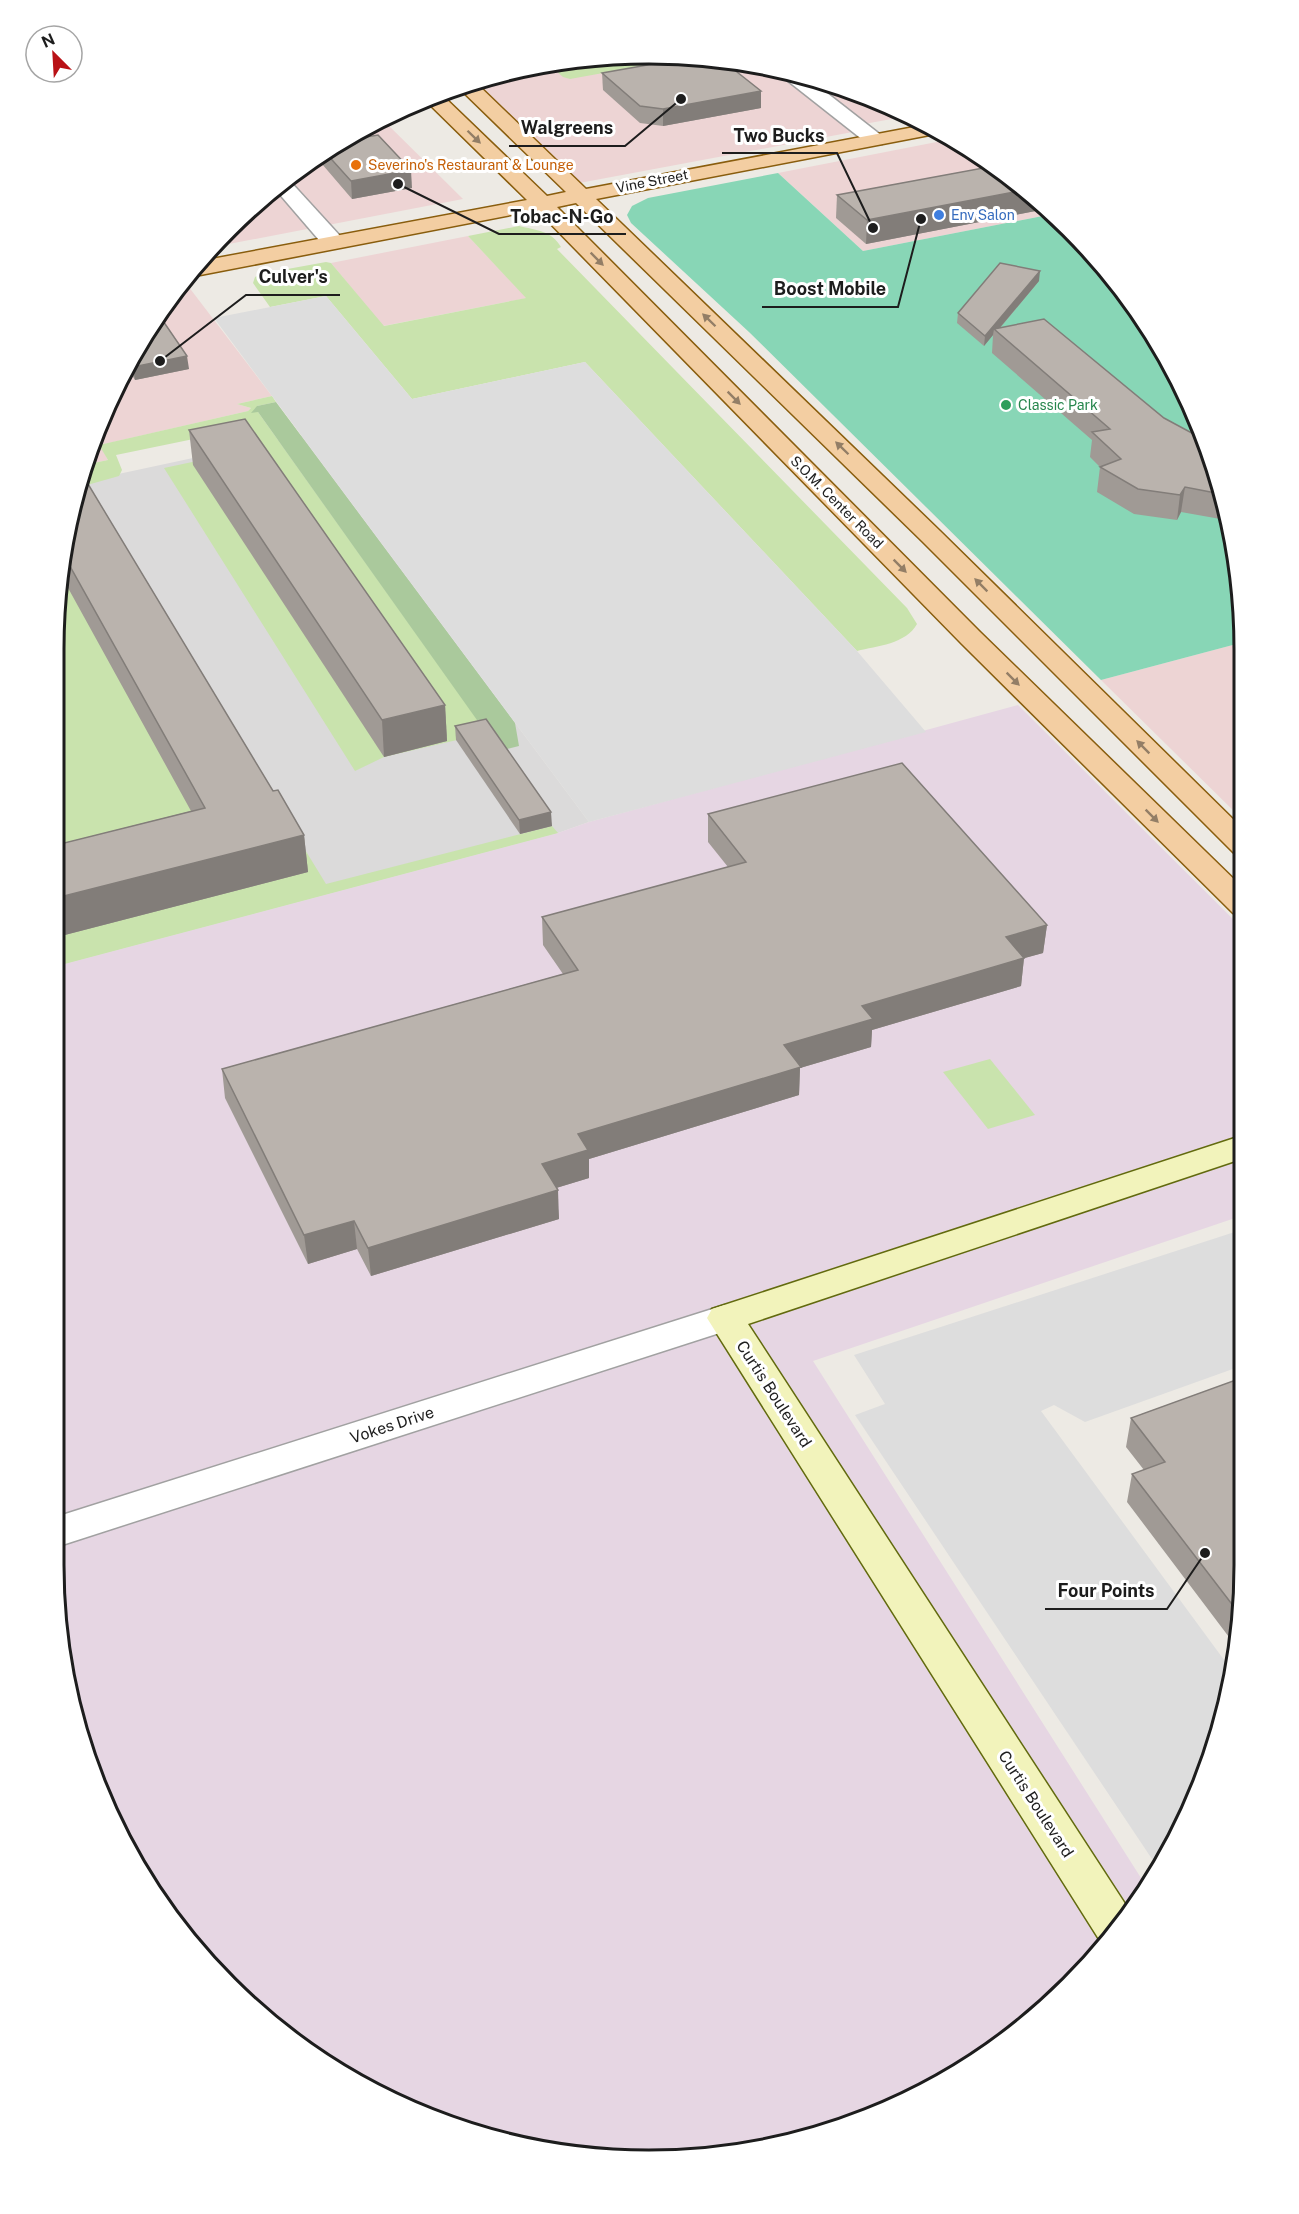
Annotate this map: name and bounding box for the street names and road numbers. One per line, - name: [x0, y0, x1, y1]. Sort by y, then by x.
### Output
- street label: Vine Street: [615, 166, 689, 196]
- street label: S.O.M. Center Road: [787, 452, 887, 552]
- street label: Curtis Boulevard: [732, 1337, 816, 1451]
- street label: Vokes Drive: [348, 1403, 436, 1447]
- street label: Curtis Boulevard: [994, 1747, 1078, 1861]

